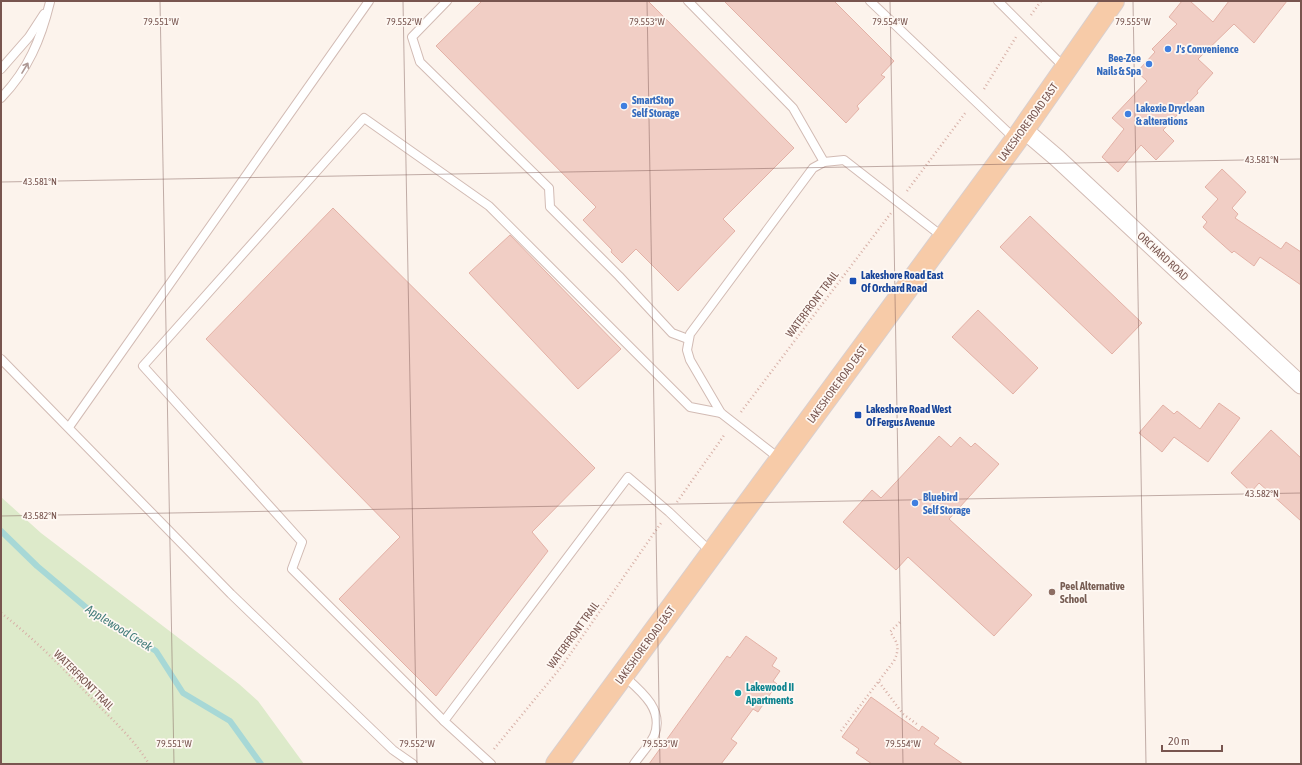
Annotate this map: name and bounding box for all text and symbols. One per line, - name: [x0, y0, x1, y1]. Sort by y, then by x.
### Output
- text: 79.551°W: [143, 16, 179, 27]
- text: 79.552°W: [386, 16, 422, 27]
- text: 79.553°W: [629, 16, 665, 27]
- text: 79.554°W: [872, 16, 908, 27]
- text: 79.555°W: [1115, 16, 1151, 27]
- place label: J's Convenience: [1175, 43, 1239, 55]
- marker: J's Convenience: [1163, 44, 1173, 54]
- place label: Bee-Zee Nails & Spa: [1096, 52, 1141, 77]
- marker: Bee-Zee Nails & Spa: [1144, 59, 1154, 69]
- one-way arrow: [22, 62, 30, 74]
- street label: LAKESHORE ROAD EAST: [996, 81, 1060, 163]
- place label: SmartStop Self Storage: [632, 94, 680, 119]
- marker: SmartStop Self Storage: [619, 101, 629, 111]
- place label: Lakexie Dryclean & alterations: [1136, 102, 1205, 127]
- marker: Lakexie Dryclean & alterations: [1123, 109, 1133, 119]
- text: 43.581°N: [1245, 154, 1279, 165]
- text: 43.581°N: [23, 176, 57, 187]
- street label: ORCHARD ROAD: [1135, 229, 1191, 283]
- street label: WATERFRONT TRAIL: [783, 268, 841, 339]
- place label: Lakeshore Road East Of Orchard Road: [861, 269, 944, 294]
- marker: Lakeshore Road East Of Orchard Road: [848, 276, 858, 286]
- street label: LAKESHORE ROAD EAST: [805, 343, 869, 425]
- place label: Lakeshore Road West Of Fergus Avenue: [866, 403, 952, 428]
- marker: Lakeshore Road West Of Fergus Avenue: [853, 410, 863, 420]
- text: 43.582°N: [1245, 488, 1279, 499]
- place label: Bluebird Self Storage: [923, 491, 971, 516]
- marker: Bluebird Self Storage: [910, 498, 920, 508]
- text: 43.582°N: [23, 510, 57, 521]
- place label: Peel Alternative School: [1060, 580, 1125, 605]
- marker: Peel Alternative School: [1047, 587, 1057, 597]
- street label: WATERFRONT TRAIL: [545, 599, 602, 671]
- water label: Applewood Creek: [82, 601, 155, 654]
- street label: LAKESHORE ROAD EAST: [613, 604, 677, 686]
- street label: WATERFRONT TRAIL: [52, 648, 117, 713]
- place label: Lakewood II Apartments: [745, 681, 794, 706]
- marker: Lakewood II Apartments: [733, 688, 743, 698]
- scale bar: [1162, 727, 1222, 753]
- text: 20 m: [1168, 734, 1190, 748]
- text: 79.551°W: [156, 738, 192, 749]
- text: 79.552°W: [399, 738, 435, 749]
- text: 79.553°W: [642, 738, 678, 749]
- text: 79.554°W: [885, 738, 921, 749]

